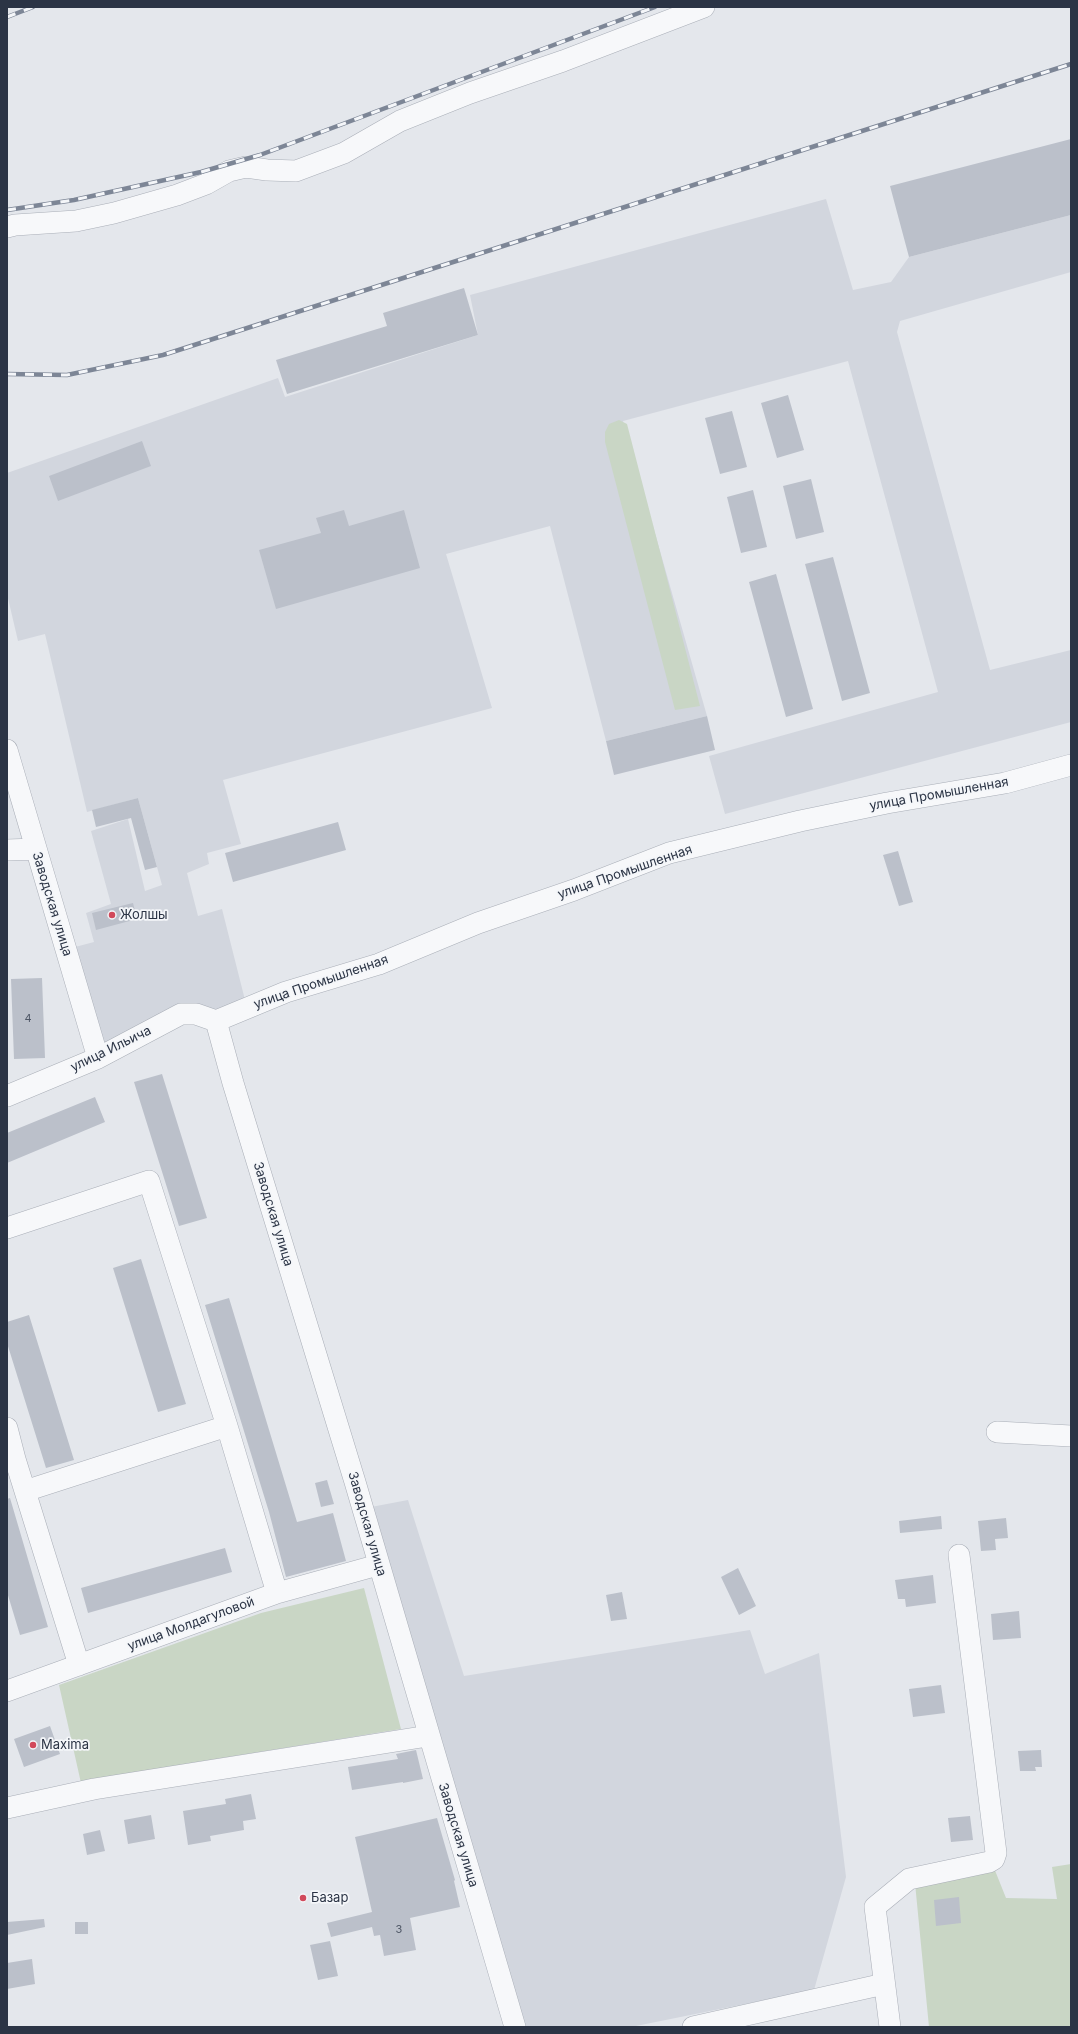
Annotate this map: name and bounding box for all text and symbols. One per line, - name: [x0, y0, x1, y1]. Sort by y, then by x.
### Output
- street label: улица Промышленная: [868, 774, 1010, 814]
- street label: улица Промышленная: [556, 842, 694, 902]
- street label: Заводская улица: [29, 850, 75, 958]
- place label: Жолшы: [120, 907, 168, 923]
- marker: Жолшы: [107, 910, 117, 920]
- street label: улица Промышленная: [252, 952, 390, 1012]
- house number: 4: [24, 1012, 32, 1026]
- street label: улица Ильича: [68, 1023, 154, 1075]
- street label: Заводская улица: [250, 1160, 296, 1268]
- street label: Заводская улица: [345, 1470, 389, 1578]
- street label: улица Молдагуловой: [125, 1594, 257, 1654]
- place label: Maxima: [41, 1737, 89, 1753]
- marker: Maxima: [28, 1740, 38, 1750]
- street label: Заводская улица: [435, 1781, 481, 1889]
- place label: Базар: [311, 1890, 348, 1906]
- marker: Базар: [298, 1893, 308, 1903]
- house number: 3: [396, 1923, 402, 1937]

